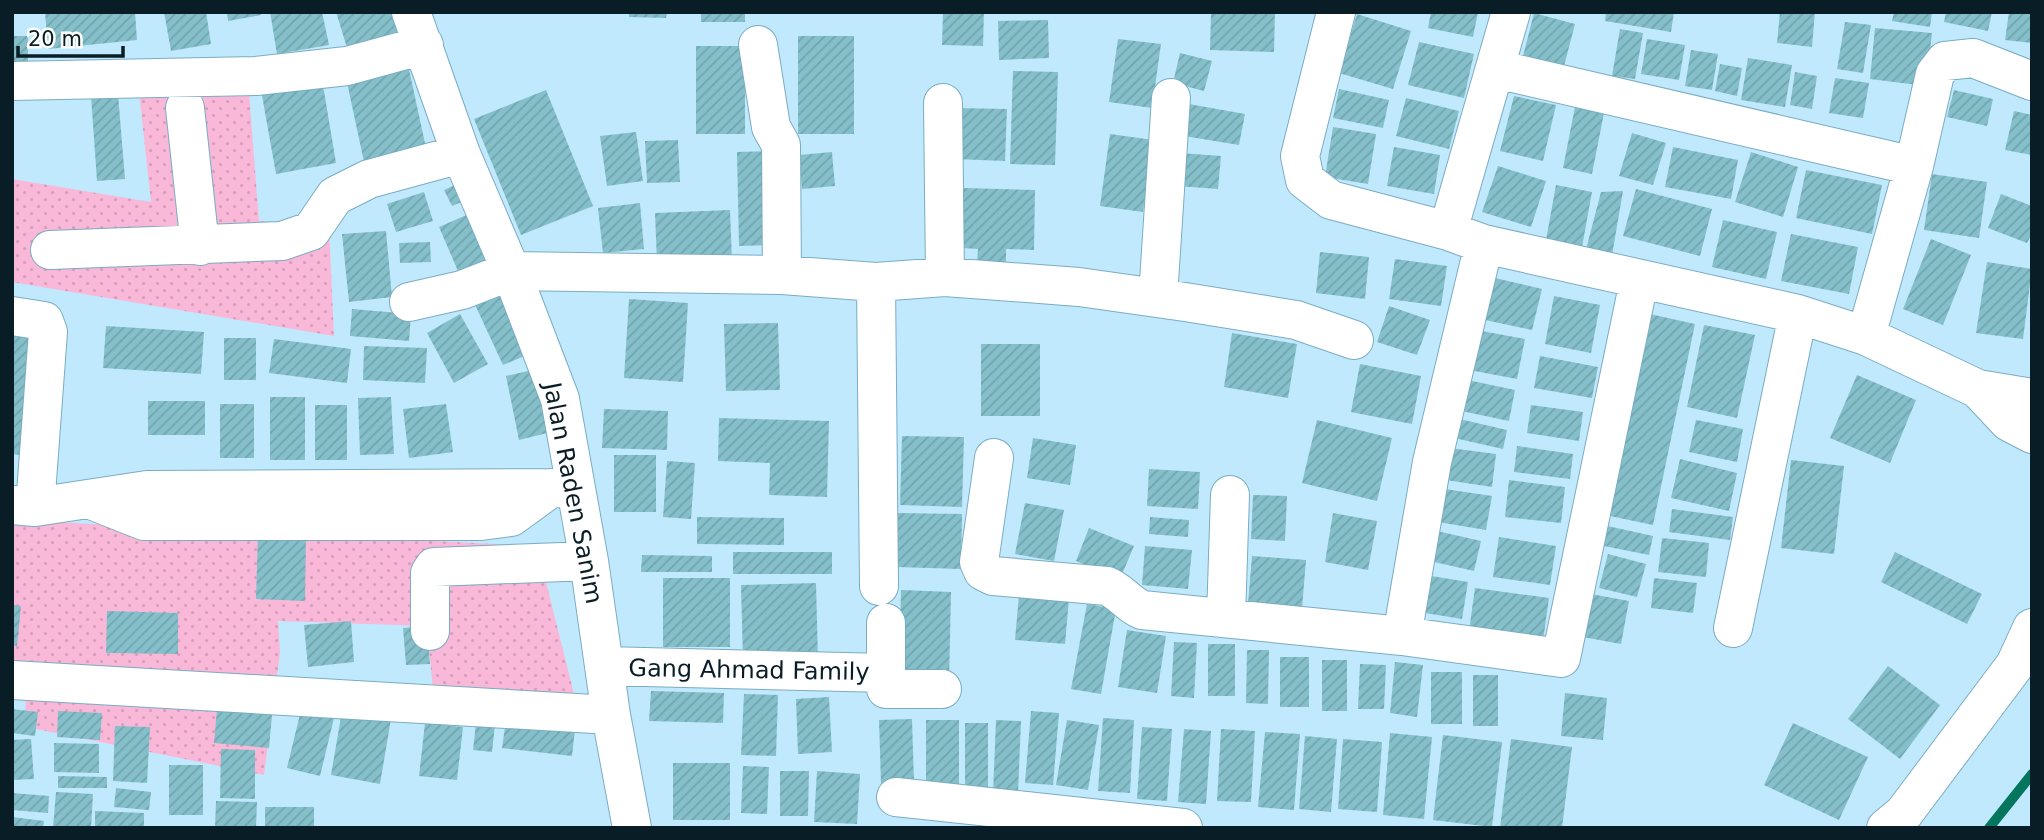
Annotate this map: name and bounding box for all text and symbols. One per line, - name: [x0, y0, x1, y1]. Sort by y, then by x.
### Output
- scale bar: [18, 14, 122, 58]
- text: 20 m: [28, 27, 82, 51]
- street label: Jalan Raden Sanim: [537, 378, 608, 606]
- street label: Gang Ahmad Family: [628, 654, 870, 686]

